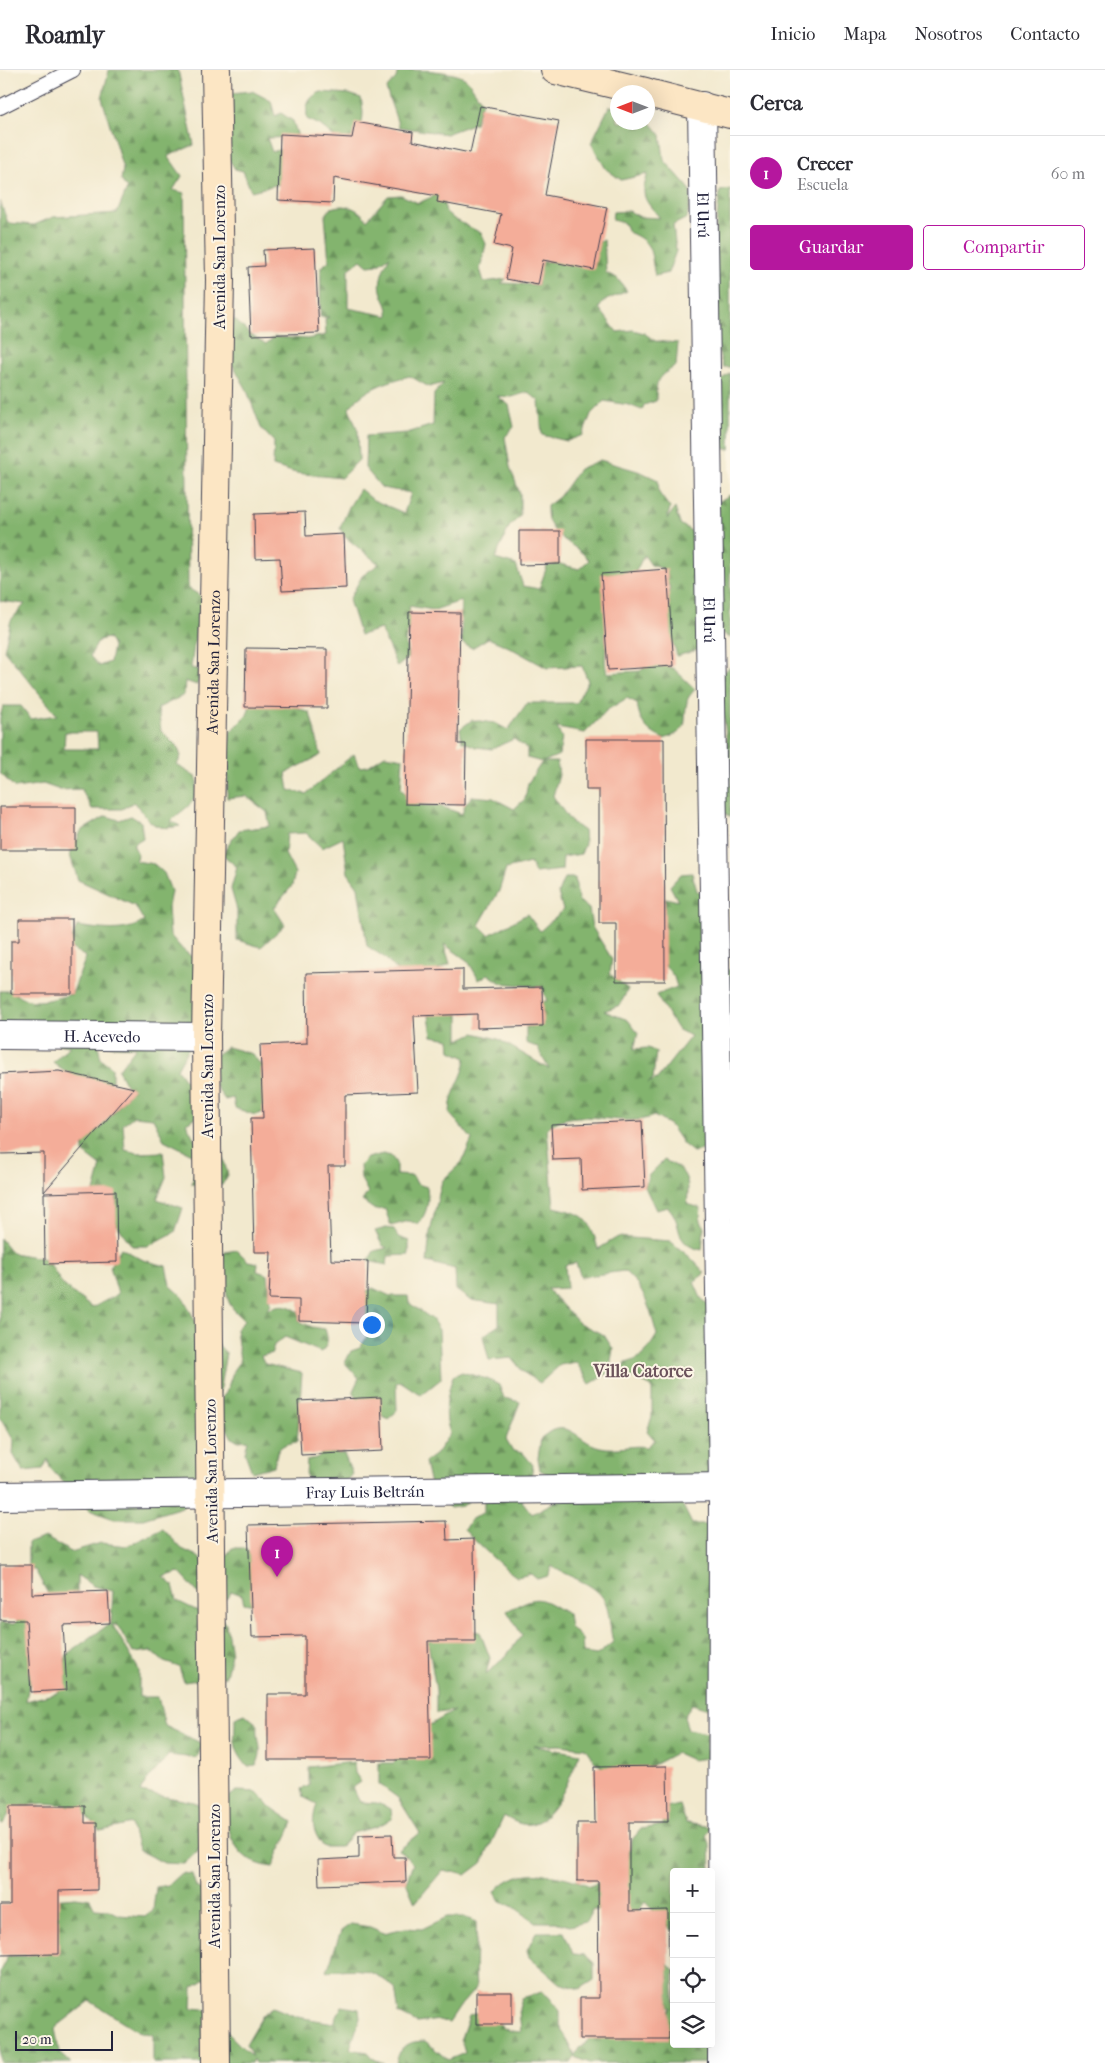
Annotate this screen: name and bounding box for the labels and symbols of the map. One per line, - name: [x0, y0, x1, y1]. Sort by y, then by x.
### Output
- north arrow: [610, 85, 655, 130]
- street label: Avenida San Lorenzo: [210, 185, 229, 330]
- street label: El Urú: [694, 192, 714, 238]
- street label: Avenida San Lorenzo: [202, 590, 224, 735]
- street label: El Urú: [700, 597, 720, 643]
- street label: Avenida San Lorenzo: [198, 994, 217, 1139]
- street label: H. Acevedo: [63, 1026, 140, 1046]
- your location: [359, 1312, 385, 1338]
- district label: Villa Catorce: [592, 1361, 693, 1382]
- street label: Avenida San Lorenzo: [200, 1399, 222, 1544]
- street label: Fray Luis Beltrán: [305, 1481, 425, 1502]
- pin: 1: [261, 1536, 293, 1577]
- street label: Avenida San Lorenzo: [205, 1804, 224, 1949]
- scale bar: [15, 2028, 112, 2051]

